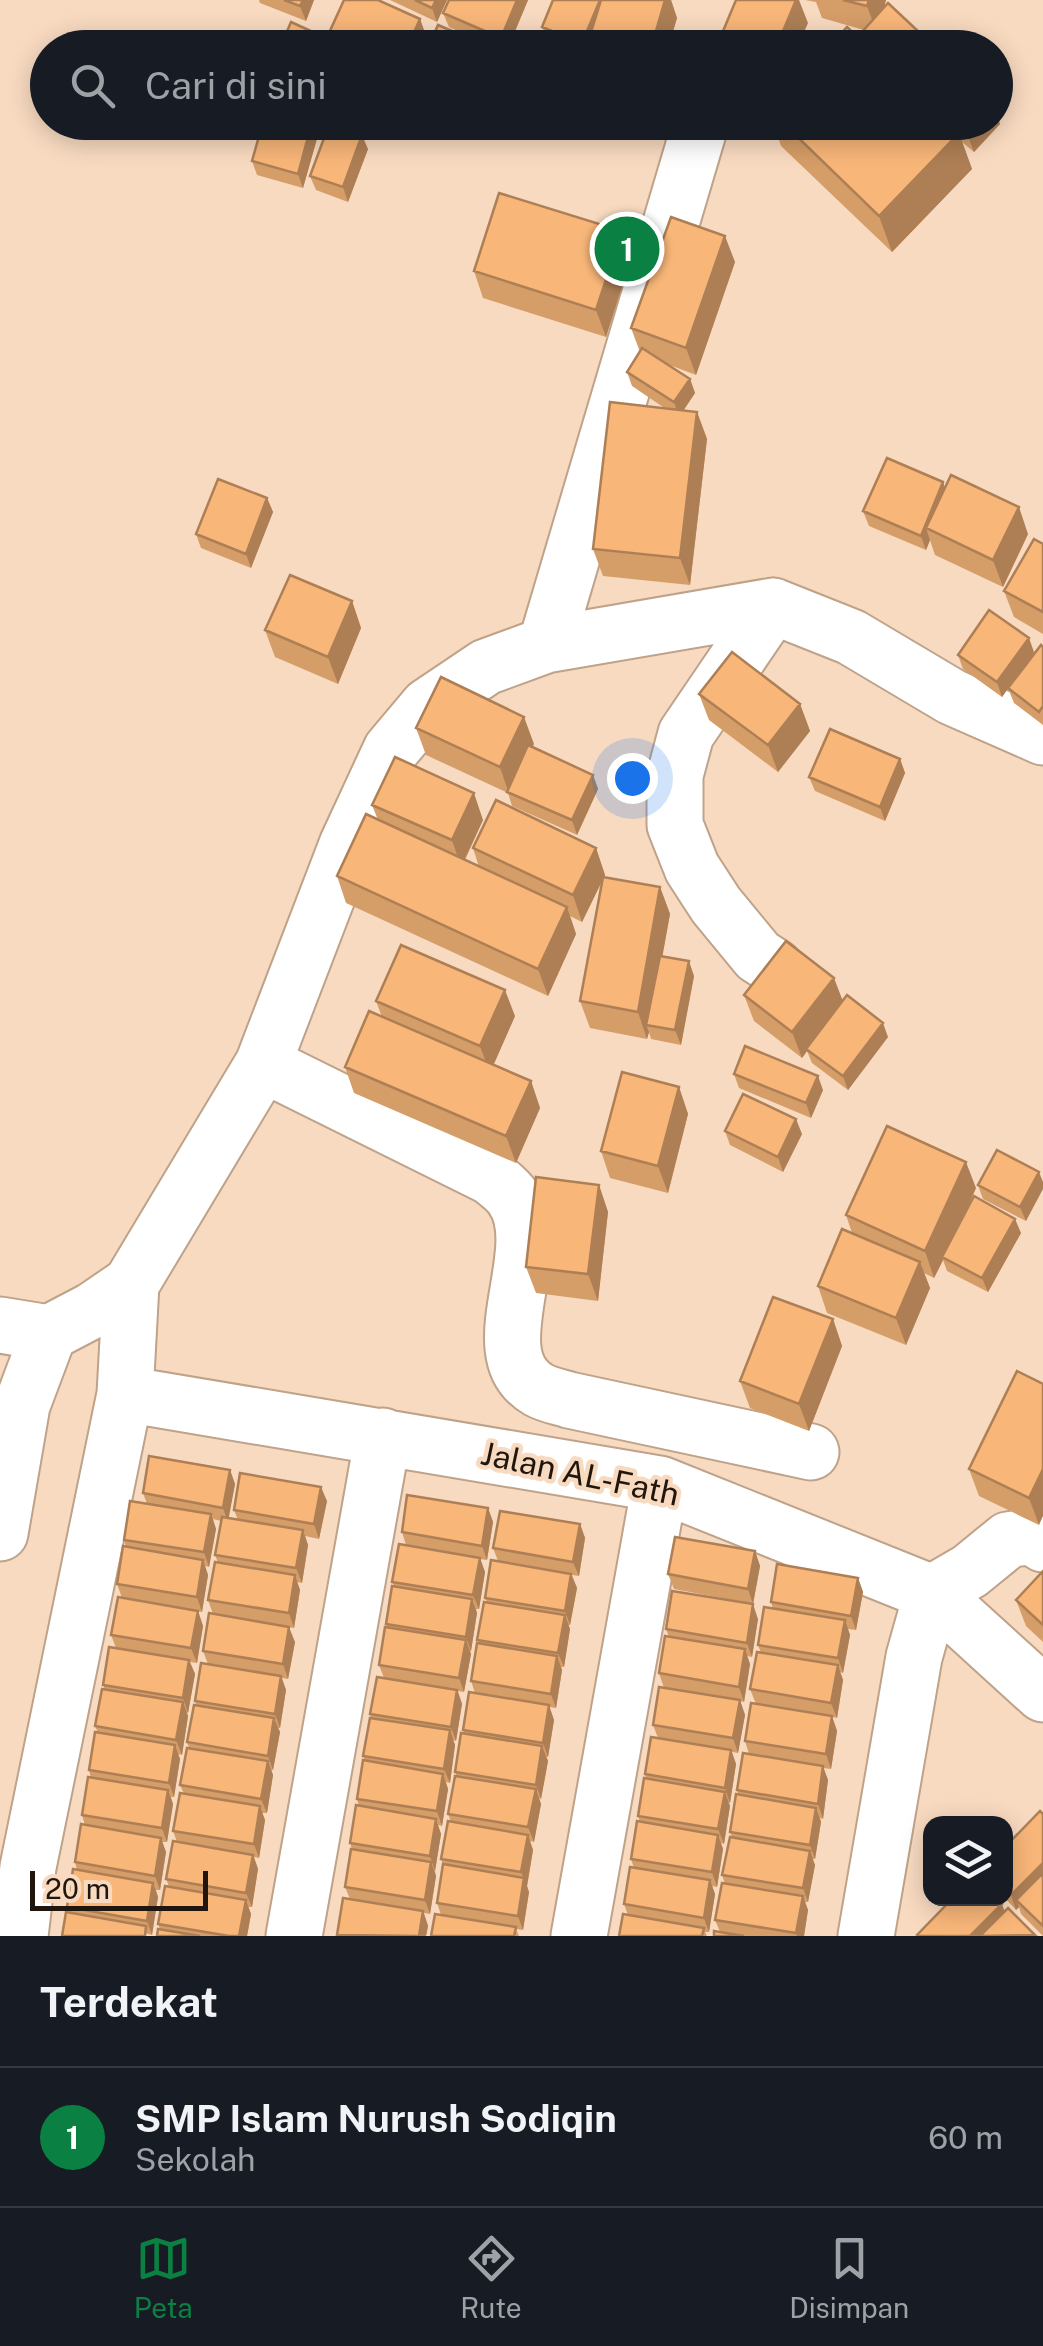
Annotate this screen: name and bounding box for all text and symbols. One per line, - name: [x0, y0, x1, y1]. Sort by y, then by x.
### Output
- search box: [30, 30, 1013, 140]
- icon: search: [65, 58, 120, 113]
- text: Cari di sini: [145, 63, 327, 108]
- pin: 1: [594, 212, 660, 286]
- your location: [607, 753, 658, 804]
- street label: Jalan AL-Fath: [478, 1434, 683, 1513]
- map controls: [923, 1816, 1013, 1906]
- button: layers: [923, 1816, 1013, 1906]
- scale bar: [30, 1866, 208, 1910]
- text: 20 m: [45, 1872, 110, 1905]
- text: Terdekat: [40, 1977, 218, 2026]
- text: SMP Islam Nurush Sodiqin: [135, 2096, 617, 2141]
- text: 1: [66, 2119, 79, 2156]
- text: 60 m: [928, 2119, 1003, 2156]
- text: Sekolah: [135, 2141, 256, 2178]
- tab: Peta: [134, 2231, 193, 2324]
- tab: Rute: [460, 2231, 522, 2324]
- tab: Disimpan: [789, 2231, 909, 2324]

